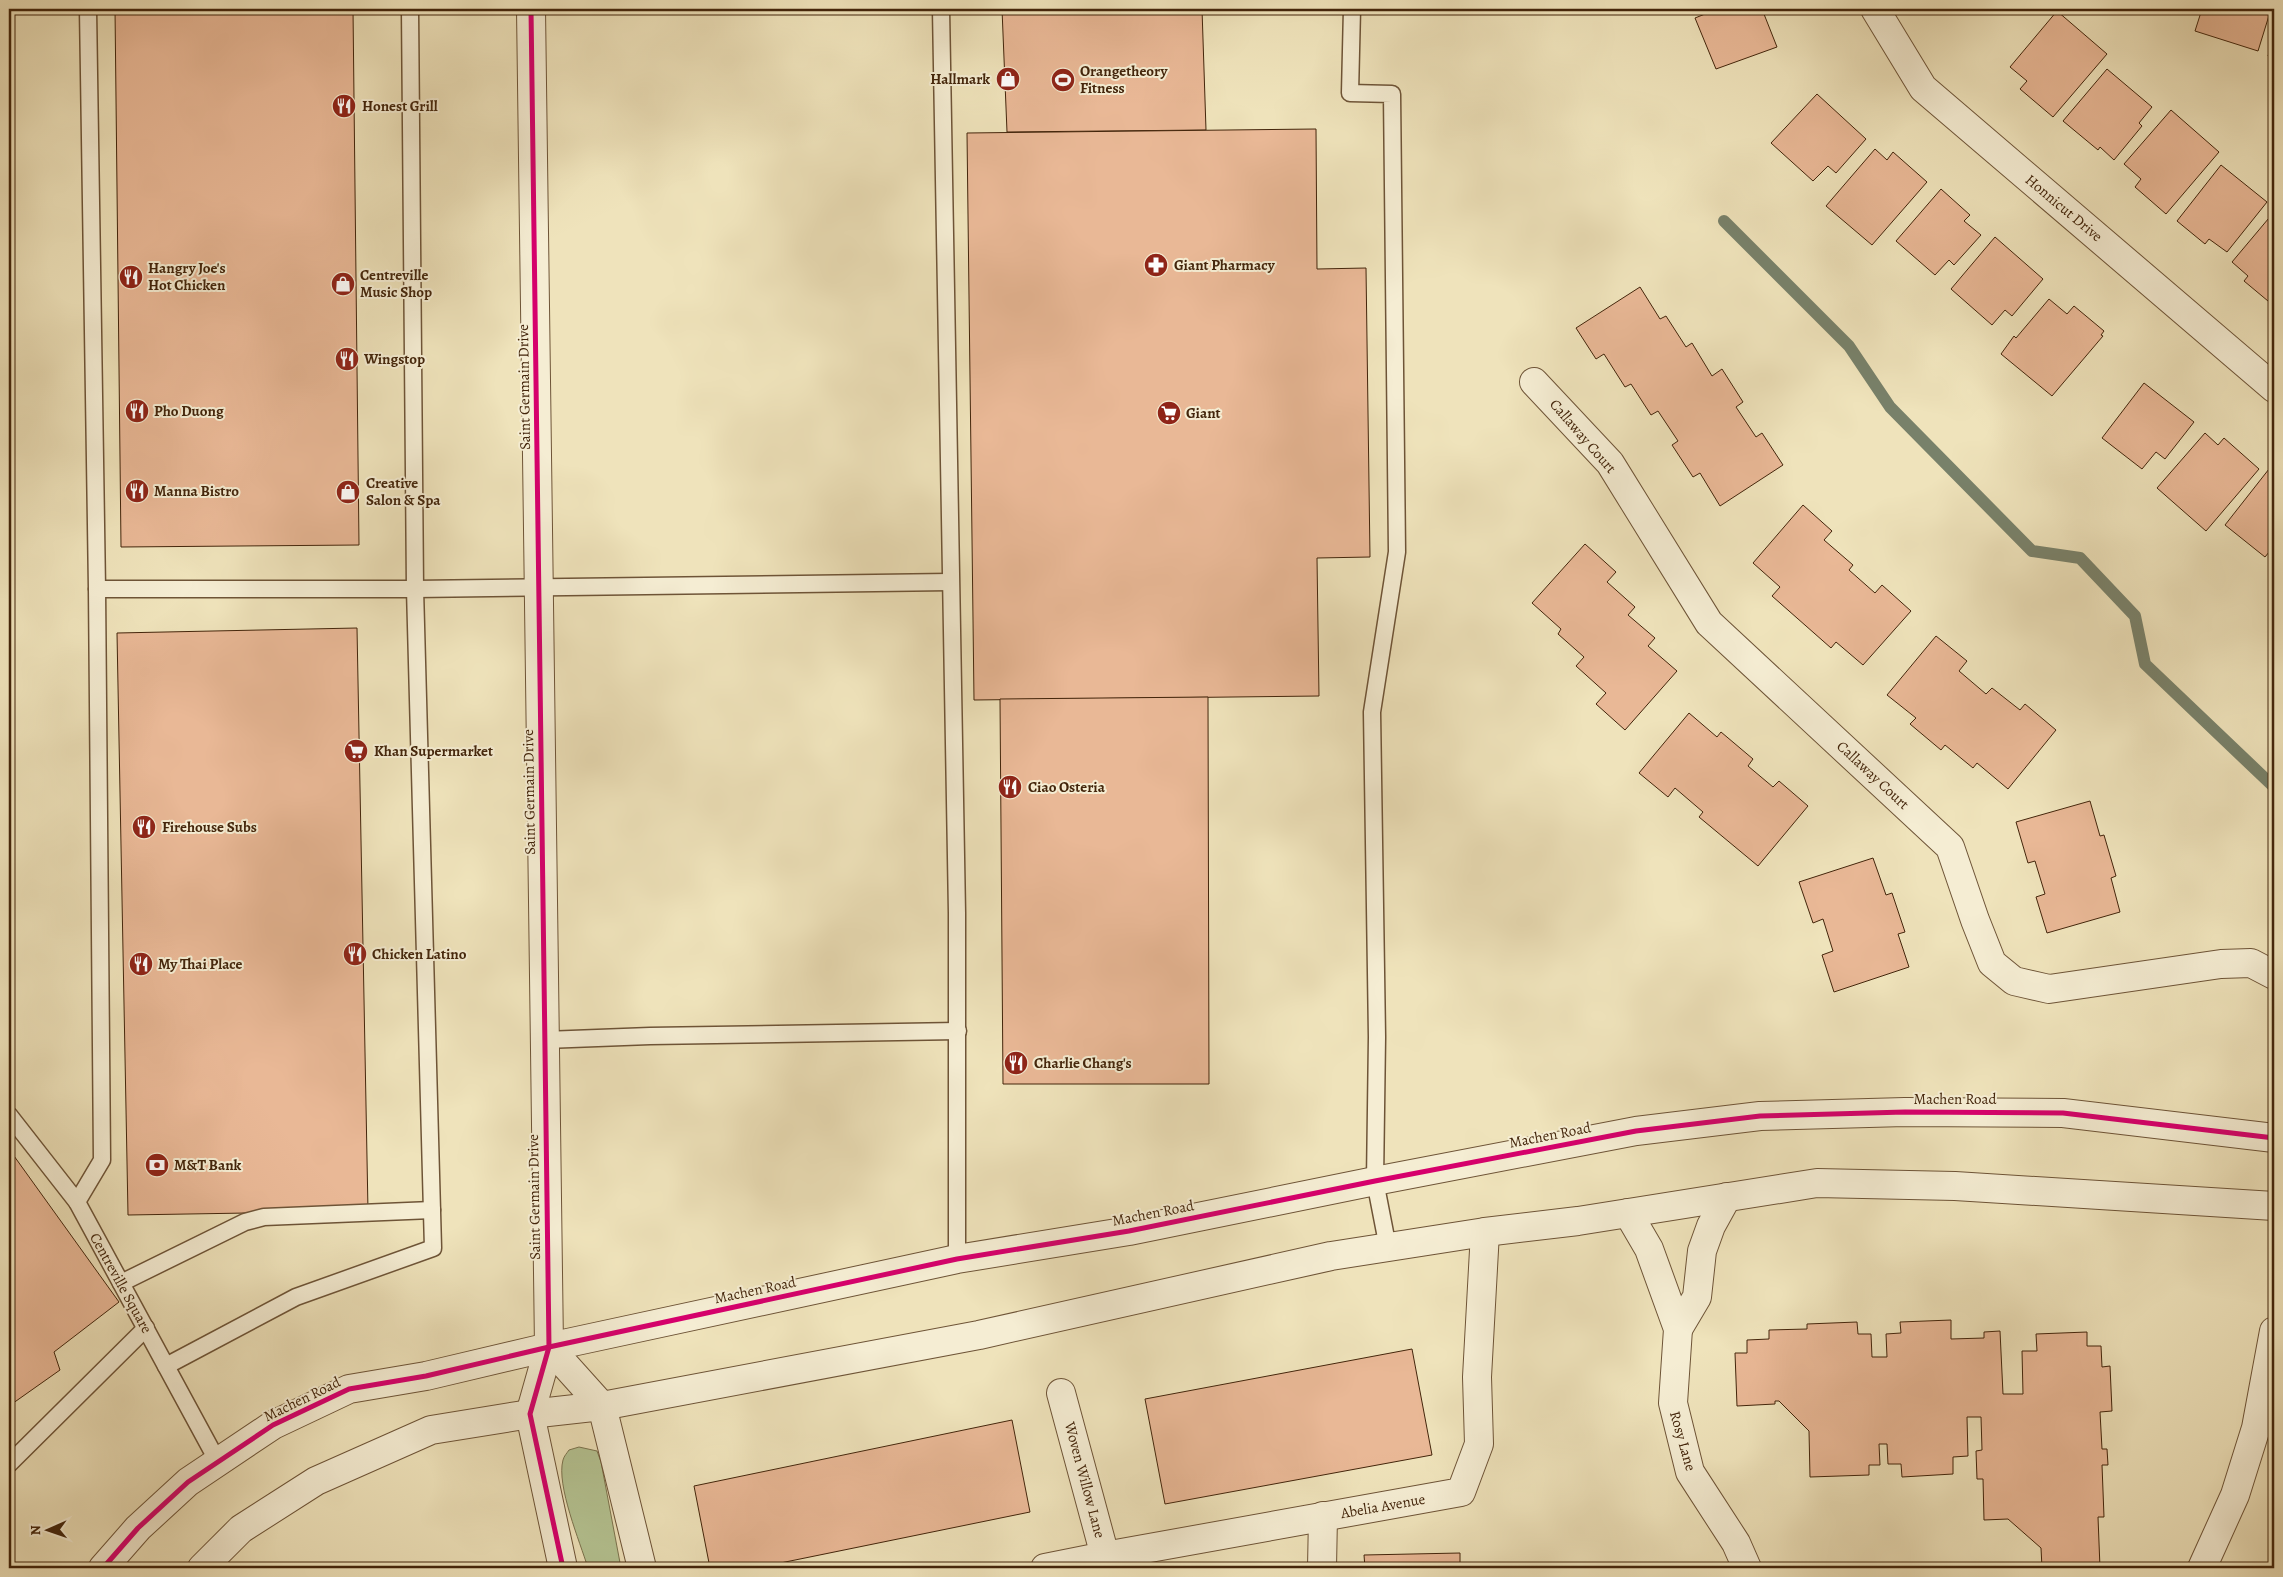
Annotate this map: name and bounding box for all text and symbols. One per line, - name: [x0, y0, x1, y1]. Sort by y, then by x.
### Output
- place label: Orangetheory Fitness: [1080, 61, 1168, 98]
- shop icon: Hallmark: [995, 66, 1021, 92]
- sports icon: Orangetheory Fitness: [1050, 67, 1076, 93]
- place label: Hallmark: [930, 69, 990, 89]
- restaurant icon: Honest Grill: [331, 93, 357, 119]
- place label: Honest Grill: [362, 96, 438, 116]
- street label: Honnicut Drive: [2021, 170, 2107, 246]
- pharmacy icon: Giant Pharmacy: [1143, 252, 1169, 278]
- place label: Giant Pharmacy: [1174, 255, 1276, 275]
- place label: Hangry Joe's Hot Chicken: [148, 258, 226, 295]
- restaurant icon: Hangry Joe's Hot Chicken: [118, 264, 144, 290]
- place label: Centreville Music Shop: [360, 265, 432, 302]
- shop icon: Centreville Music Shop: [330, 271, 356, 297]
- street label: Saint Germain Drive: [513, 324, 535, 450]
- restaurant icon: Wingstop: [334, 346, 360, 372]
- place label: Wingstop: [363, 349, 425, 369]
- street label: Callaway Court: [1545, 395, 1621, 477]
- restaurant icon: Pho Duong: [124, 398, 150, 424]
- supermarket icon: Giant: [1156, 400, 1182, 426]
- place label: Pho Duong: [154, 401, 224, 421]
- place label: Giant: [1186, 403, 1221, 423]
- place label: Creative Salon & Spa: [366, 473, 441, 510]
- restaurant icon: Manna Bistro: [124, 478, 150, 504]
- shop icon: Creative Salon & Spa: [335, 479, 361, 505]
- place label: Manna Bistro: [154, 481, 239, 501]
- street label: Saint Germain Drive: [518, 729, 540, 855]
- street label: Callaway Court: [1832, 736, 1914, 814]
- supermarket icon: Khan Supermarket: [343, 738, 369, 764]
- place label: Khan Supermarket: [374, 741, 493, 761]
- restaurant icon: Ciao Osteria: [997, 774, 1023, 800]
- place label: Ciao Osteria: [1028, 777, 1106, 797]
- restaurant icon: Firehouse Subs: [131, 814, 157, 840]
- place label: Firehouse Subs: [162, 817, 257, 837]
- restaurant icon: Chicken Latino: [342, 941, 368, 967]
- place label: Chicken Latino: [372, 944, 467, 964]
- restaurant icon: My Thai Place: [128, 951, 154, 977]
- place label: My Thai Place: [158, 954, 243, 974]
- restaurant icon: Charlie Chang's: [1003, 1050, 1029, 1076]
- place label: Charlie Chang's: [1034, 1053, 1132, 1073]
- street label: Machen Road: [1913, 1089, 1997, 1109]
- street label: Machen Road: [1507, 1117, 1594, 1153]
- street label: Saint Germain Drive: [523, 1134, 545, 1260]
- bank icon: M&T Bank: [144, 1152, 170, 1178]
- place label: M&T Bank: [174, 1155, 242, 1175]
- street label: Machen Road: [1110, 1195, 1197, 1231]
- street label: Centreville Square: [85, 1229, 157, 1337]
- street label: Machen Road: [712, 1271, 799, 1308]
- street label: Machen Road: [260, 1371, 345, 1426]
- street label: Rosy Lane: [1665, 1409, 1701, 1474]
- street label: Woven Willow Lane: [1060, 1419, 1110, 1541]
- street label: Abelia Avenue: [1338, 1489, 1427, 1523]
- north arrow: [22, 1504, 72, 1554]
- text: N: [26, 1525, 45, 1536]

